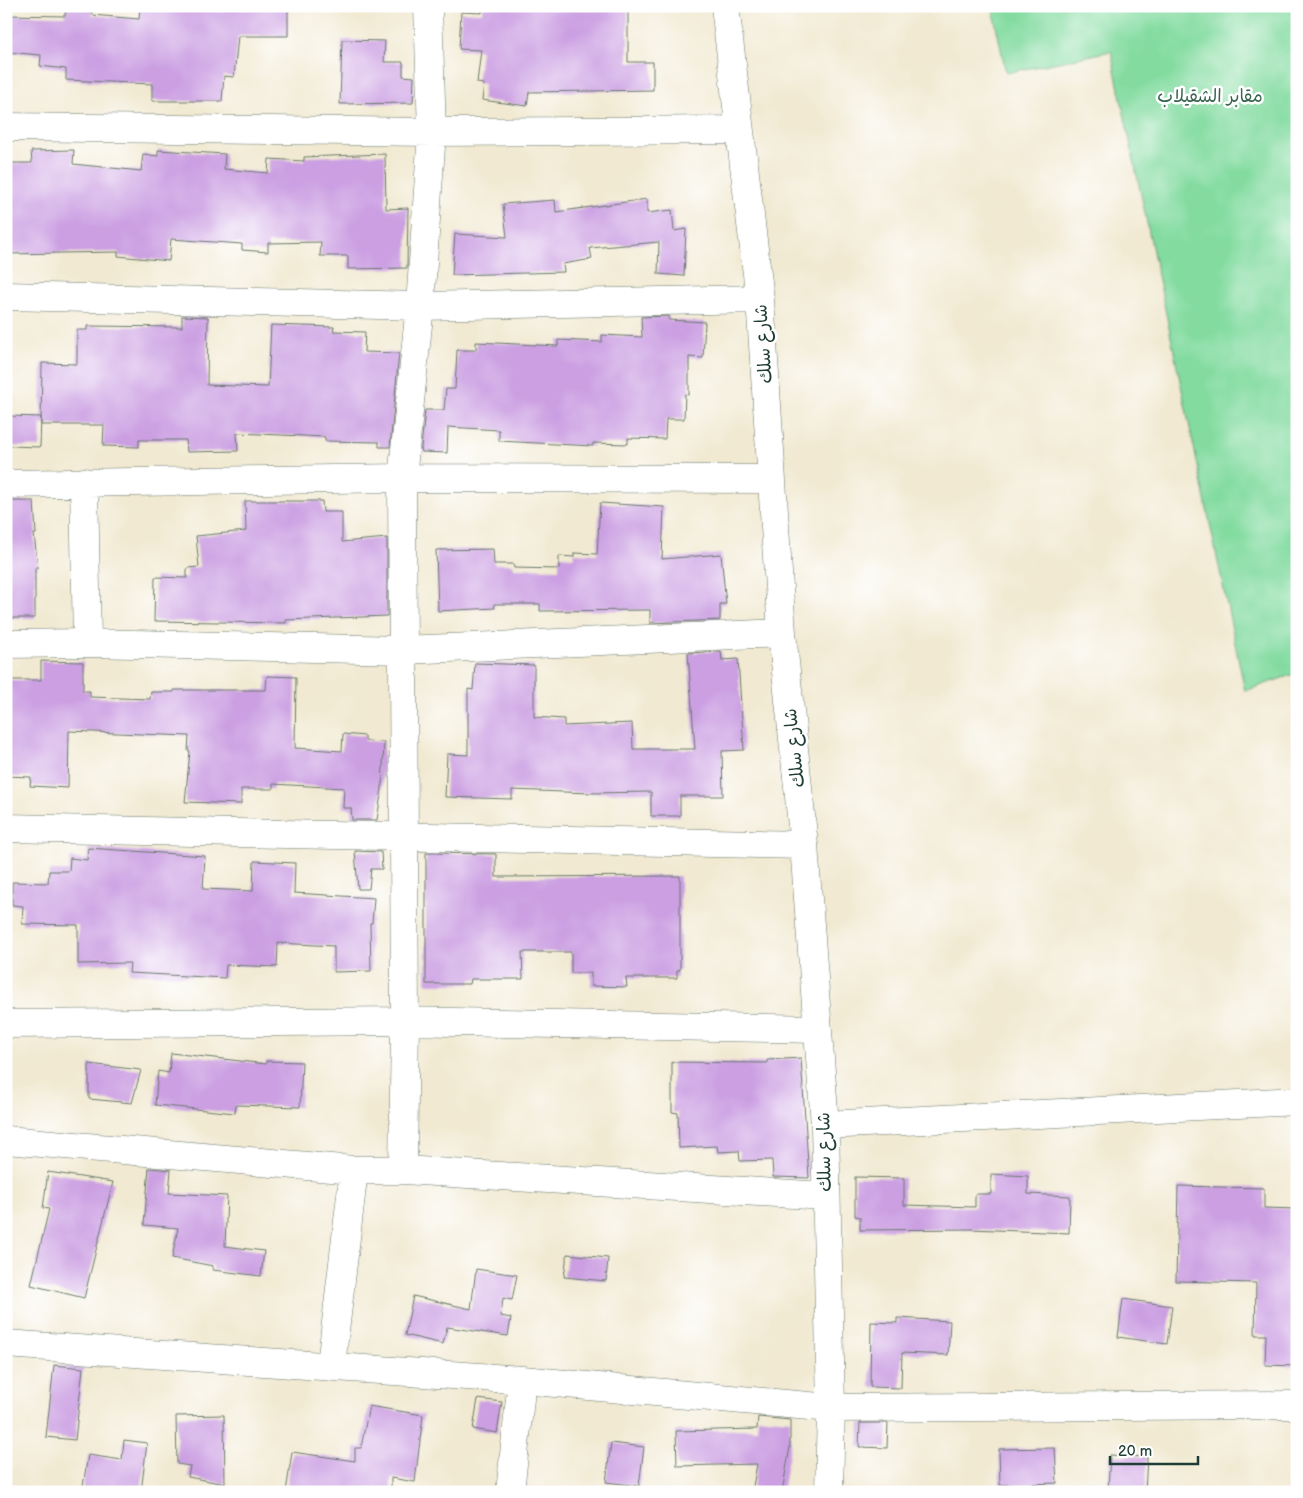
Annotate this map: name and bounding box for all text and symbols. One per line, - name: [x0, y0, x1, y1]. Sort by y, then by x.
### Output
- park label: مقابر الشقيلاب: [1157, 86, 1263, 107]
- street label: شارع سلك: [750, 303, 778, 384]
- street label: شارع سلك: [780, 707, 810, 789]
- street label: شارع سلك: [813, 1112, 837, 1192]
- scale bar: [1110, 1433, 1198, 1465]
- text: 20 m: [1118, 1442, 1152, 1461]

